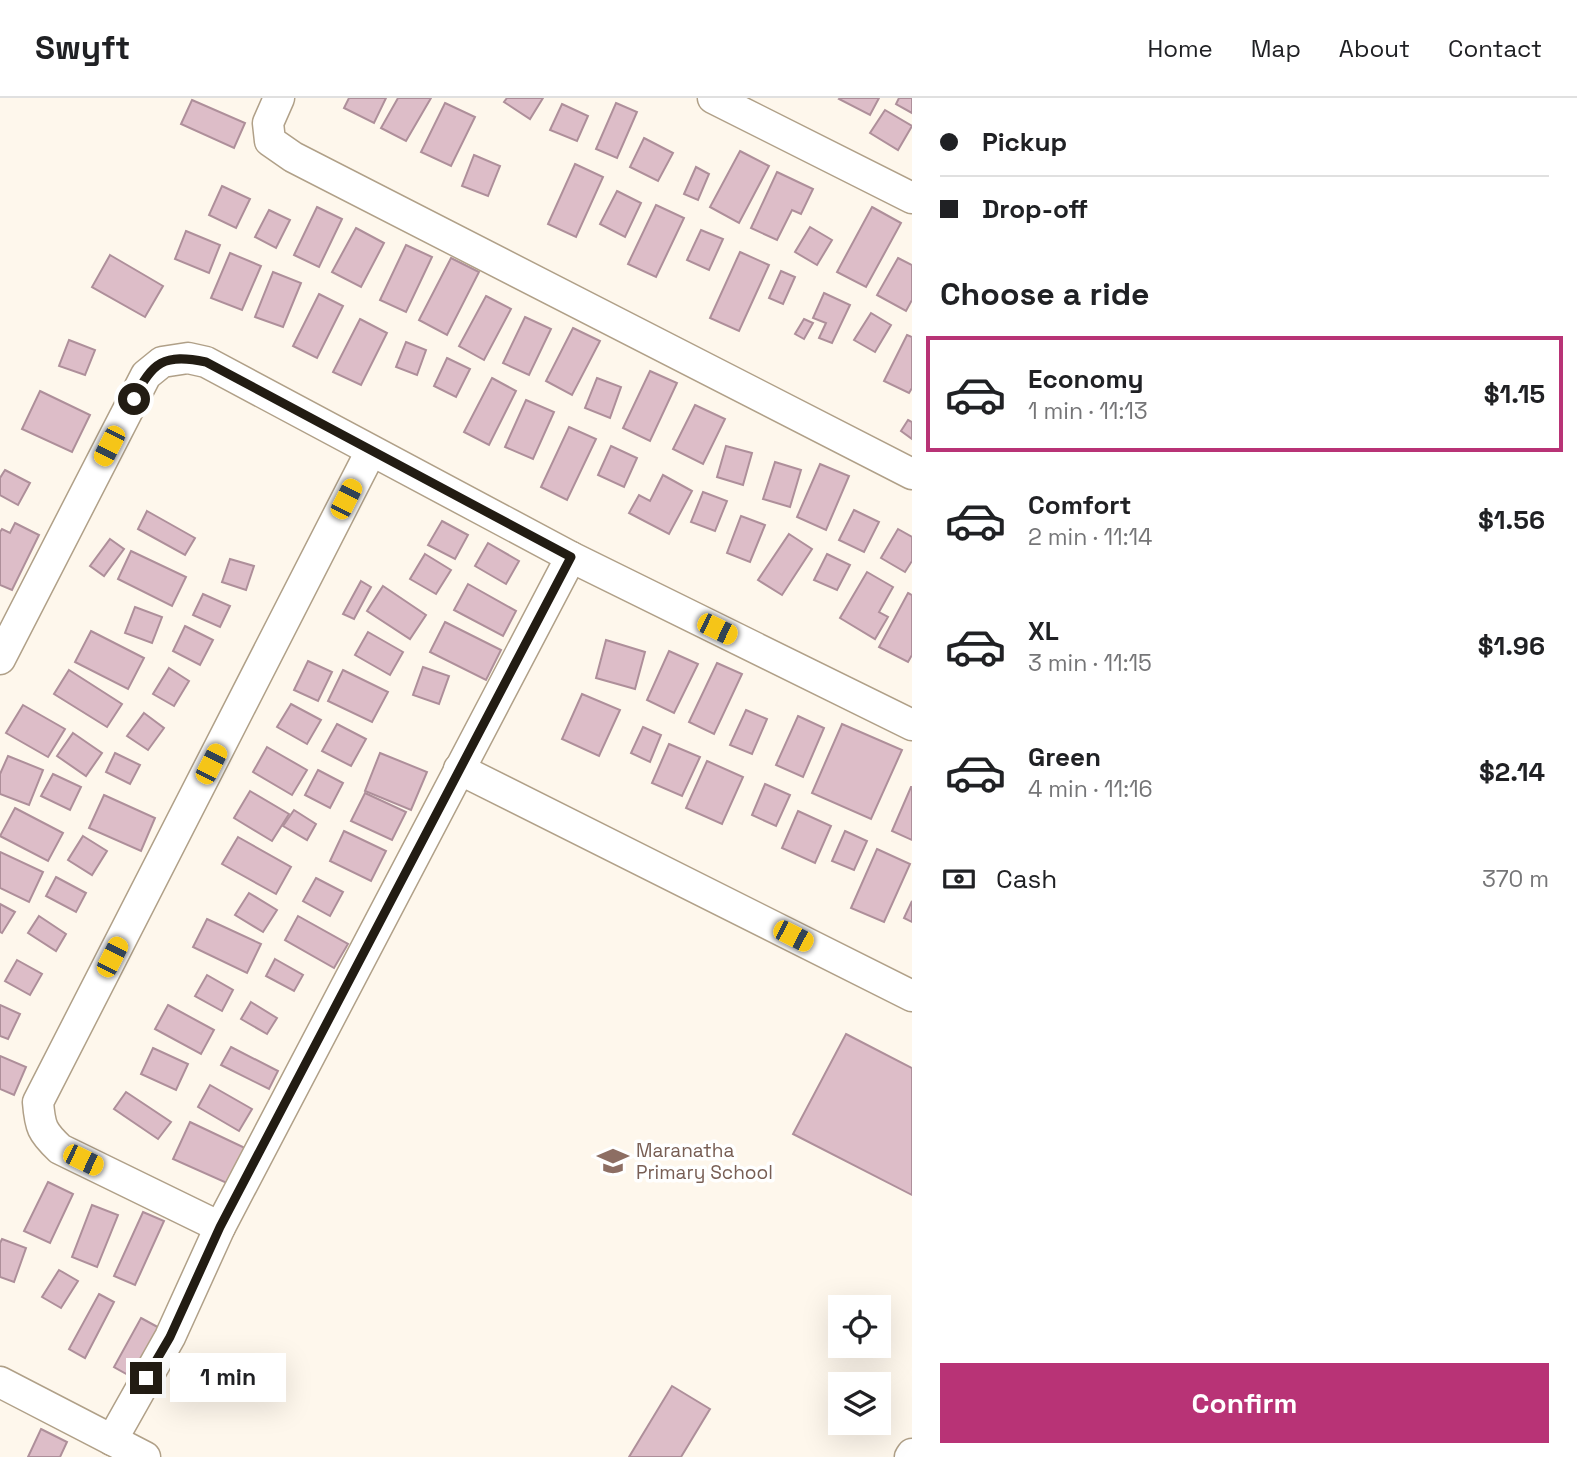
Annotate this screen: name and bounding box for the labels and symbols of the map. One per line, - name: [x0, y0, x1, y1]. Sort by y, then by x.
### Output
- route start: [118, 383, 150, 415]
- car: [91, 423, 128, 469]
- car: [328, 476, 365, 522]
- car: [694, 610, 741, 648]
- car: [193, 741, 230, 787]
- car: [770, 917, 817, 955]
- car: [94, 934, 131, 980]
- place label: Maranatha Primary School: [636, 1138, 773, 1185]
- car: [60, 1141, 107, 1179]
- school or university icon: Maranatha Primary School: [596, 1144, 630, 1178]
- callout: 1 min: [170, 1354, 286, 1402]
- route end: [130, 1362, 162, 1394]

